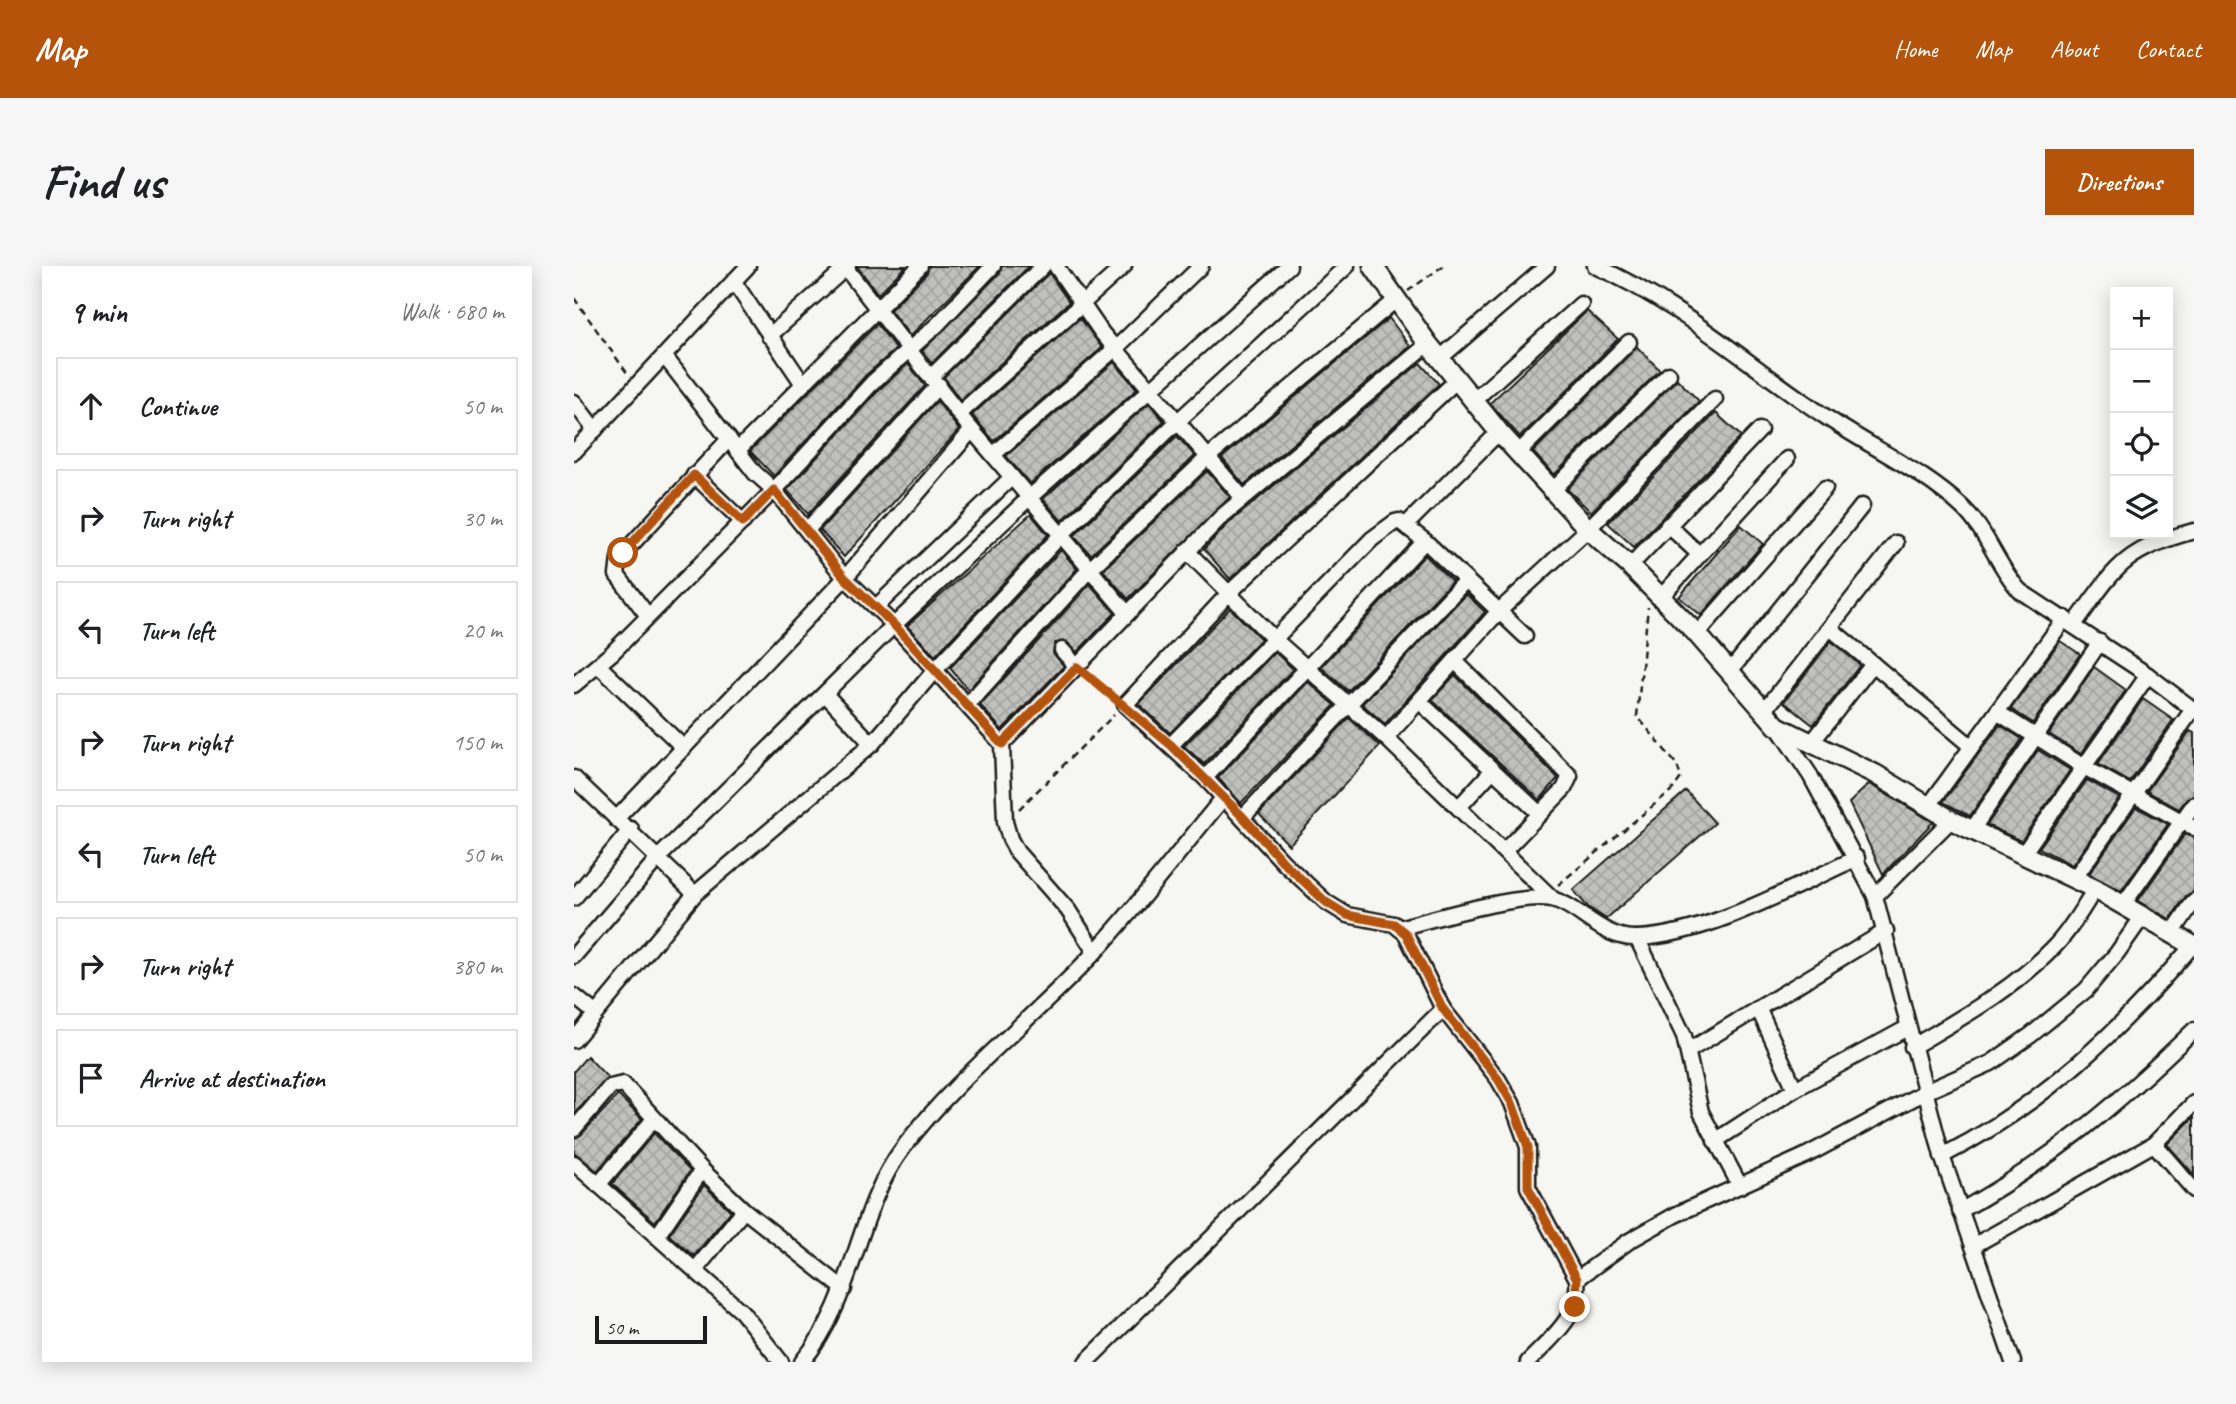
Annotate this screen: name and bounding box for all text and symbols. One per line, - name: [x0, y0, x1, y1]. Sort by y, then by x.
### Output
- text: Map: [35, 28, 86, 70]
- text: Home: [1894, 34, 1937, 64]
- text: Map: [1975, 34, 2012, 64]
- text: About: [2050, 34, 2098, 64]
- text: Contact: [2136, 34, 2201, 64]
- button: Directions: [2045, 149, 2194, 215]
- text: Find us: [42, 151, 164, 213]
- map controls: [2110, 287, 2173, 539]
- button: +: [2110, 287, 2173, 350]
- text: 9 min: [70, 293, 127, 331]
- text: Walk · 680 m: [400, 297, 504, 326]
- button: −: [2110, 350, 2173, 413]
- icon: ahead: [72, 387, 110, 425]
- text: Continue: [139, 390, 217, 423]
- text: 50 m: [463, 392, 502, 421]
- button: locate: [2110, 413, 2173, 476]
- button: layers: [2110, 476, 2173, 539]
- icon: right: [72, 499, 110, 537]
- text: Turn right: [139, 502, 230, 535]
- text: 30 m: [463, 504, 502, 533]
- route start: [607, 537, 638, 568]
- icon: left: [72, 611, 110, 649]
- text: Turn left: [139, 614, 214, 647]
- text: 20 m: [463, 616, 502, 645]
- icon: right: [72, 723, 110, 761]
- text: Turn right: [139, 726, 230, 759]
- text: 150 m: [453, 728, 502, 757]
- icon: left: [72, 835, 110, 873]
- text: Turn left: [139, 838, 214, 871]
- text: 50 m: [463, 840, 502, 869]
- icon: right: [72, 947, 110, 985]
- text: Turn right: [139, 950, 230, 983]
- text: 380 m: [453, 952, 502, 981]
- icon: arrive: [72, 1059, 110, 1097]
- text: Arrive at destination: [139, 1062, 325, 1095]
- route end: [1559, 1291, 1590, 1322]
- scale bar: [595, 1313, 707, 1345]
- text: 50 m: [606, 1316, 638, 1340]

